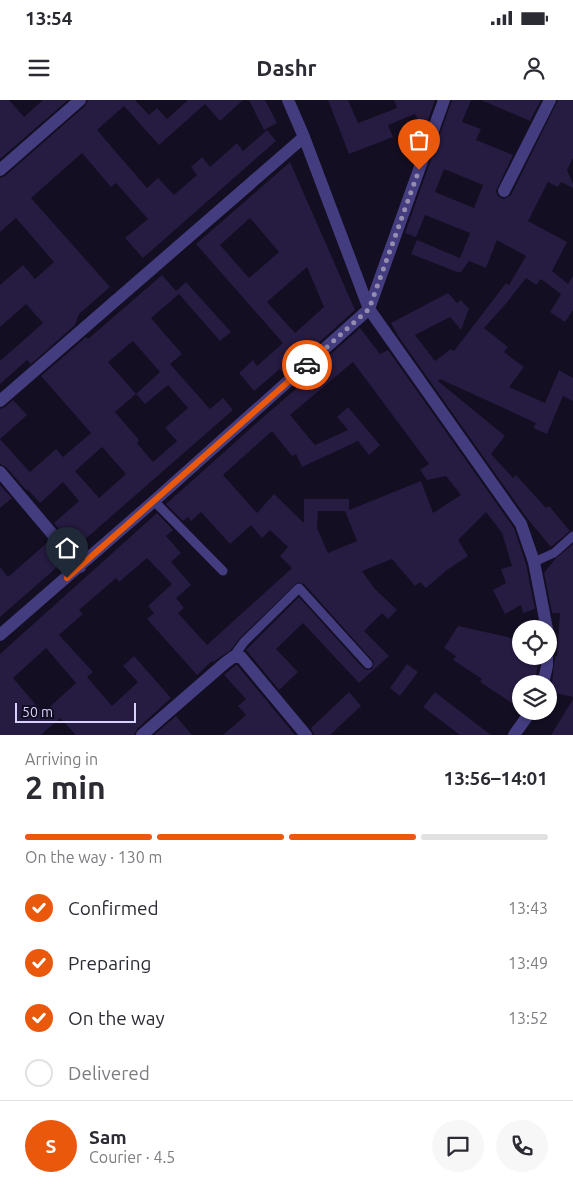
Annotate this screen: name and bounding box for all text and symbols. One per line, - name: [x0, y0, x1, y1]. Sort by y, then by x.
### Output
- text: 13:54: [25, 7, 73, 29]
- icon: menu: [25, 54, 53, 82]
- icon: person: [520, 54, 548, 82]
- text: Dashr: [256, 55, 317, 80]
- pin: [398, 119, 440, 170]
- icon: bag: [405, 126, 433, 154]
- courier: [282, 340, 332, 390]
- icon: car: [293, 351, 321, 379]
- pin: [46, 527, 88, 578]
- icon: home: [53, 534, 81, 562]
- map controls: [512, 620, 557, 720]
- button: locate: [512, 620, 557, 665]
- button: layers: [512, 675, 557, 720]
- scale bar: [15, 700, 136, 723]
- text: 50 m: [22, 704, 53, 720]
- text: Arriving in: [25, 750, 98, 768]
- text: 13:56–14:01: [443, 767, 548, 789]
- text: 2 min: [25, 769, 106, 805]
- text: On the way · 130 m: [25, 848, 162, 866]
- icon: check: [25, 894, 53, 922]
- text: Confirmed: [68, 897, 159, 919]
- text: 13:43: [508, 899, 548, 917]
- icon: check: [25, 949, 53, 977]
- text: Preparing: [68, 952, 152, 974]
- text: 13:49: [508, 954, 548, 972]
- icon: check: [25, 1004, 53, 1032]
- text: On the way: [68, 1007, 165, 1029]
- text: 13:52: [508, 1009, 548, 1027]
- text: Delivered: [68, 1062, 150, 1084]
- button: chat: [432, 1120, 484, 1172]
- button: phone: [496, 1120, 548, 1172]
- text: Sam: [89, 1126, 127, 1148]
- text: S: [46, 1135, 56, 1157]
- text: Courier · 4.5: [89, 1148, 175, 1166]

